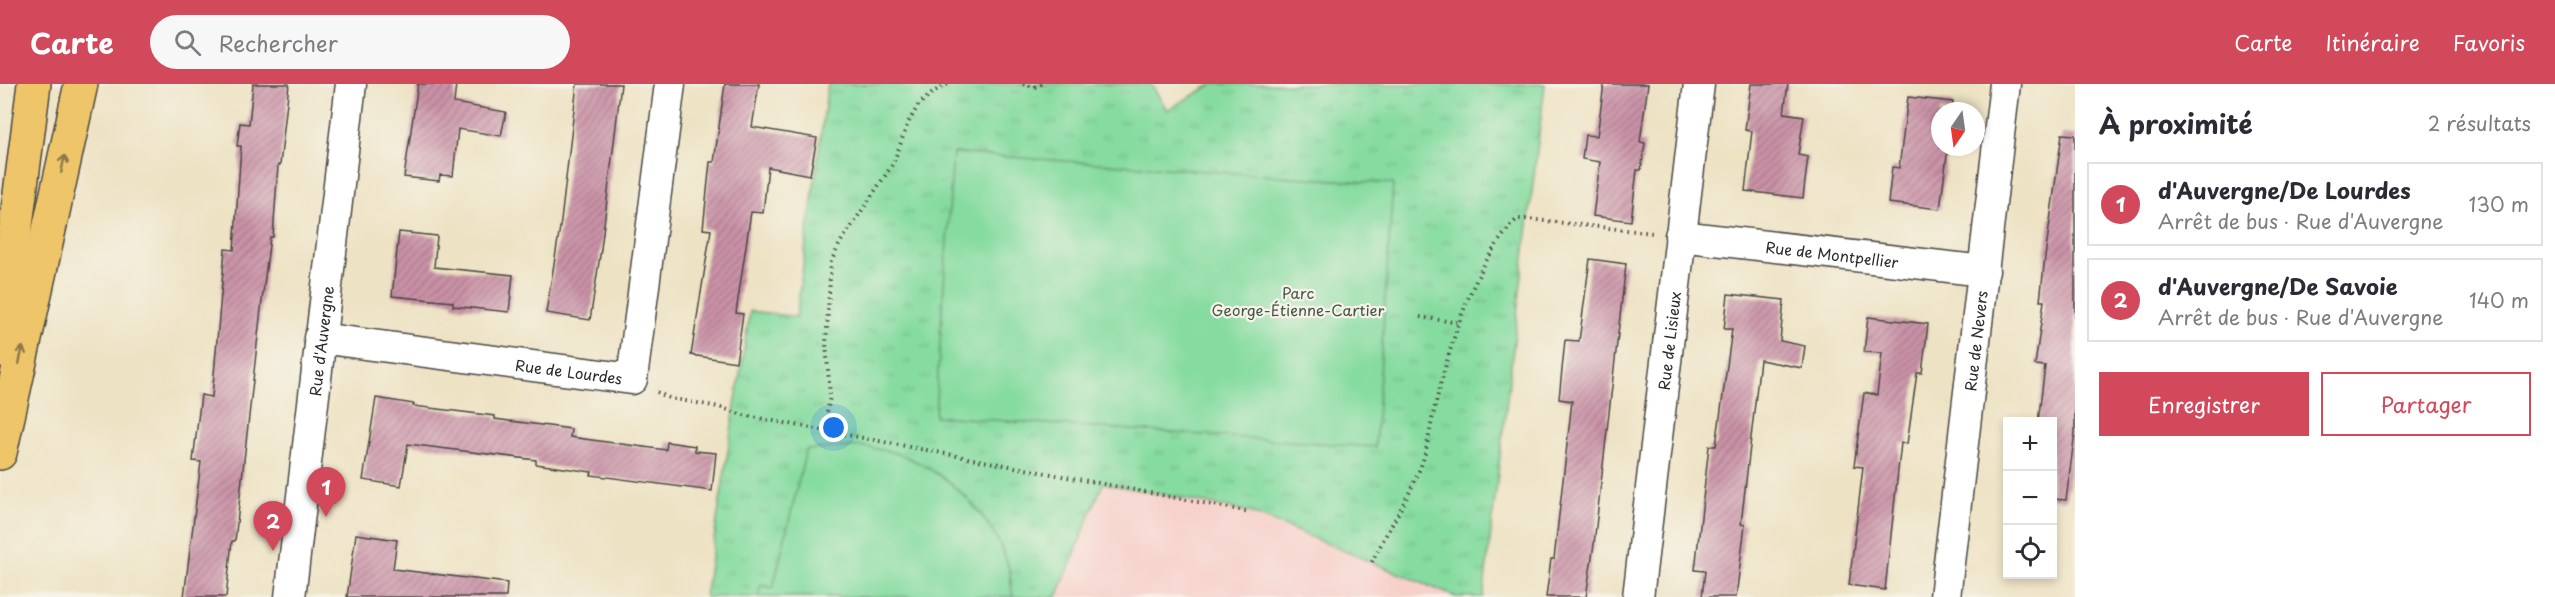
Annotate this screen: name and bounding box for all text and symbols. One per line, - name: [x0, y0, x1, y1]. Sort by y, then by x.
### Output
- search box: [150, 15, 570, 69]
- text: Carte: [30, 21, 114, 64]
- icon: search: [171, 26, 204, 59]
- text: Rechercher: [219, 26, 338, 59]
- text: Carte: [2234, 26, 2293, 58]
- text: Itinéraire: [2326, 26, 2420, 58]
- text: Favoris: [2453, 26, 2525, 58]
- north arrow: [1931, 102, 1985, 156]
- text: À proximité: [2099, 104, 2253, 143]
- text: 2 résultats: [2428, 108, 2531, 138]
- one-way arrow: [58, 155, 69, 174]
- text: d'Auvergne/De Lourdes: [2158, 173, 2411, 206]
- text: 1: [2116, 189, 2125, 219]
- text: 130 m: [2469, 189, 2529, 219]
- text: Arrêt de bus · Rue d'Auvergne: [2158, 206, 2443, 236]
- street label: Rue de Montpellier: [1764, 234, 1900, 273]
- text: d'Auvergne/De Savoie: [2158, 269, 2398, 302]
- park label: Parc George-Étienne-Cartier: [1212, 281, 1385, 321]
- street label: Rue d'Auvergne: [303, 284, 338, 397]
- text: 2: [2113, 285, 2128, 315]
- text: 140 m: [2469, 285, 2529, 315]
- street label: Rue de Nevers: [1958, 289, 1992, 392]
- street label: Rue de Lisieux: [1651, 290, 1686, 391]
- text: Arrêt de bus · Rue d'Auvergne: [2158, 302, 2443, 332]
- one-way arrow: [16, 345, 28, 364]
- street label: Rue de Lourdes: [514, 352, 624, 389]
- button: Enregistrer: [2099, 372, 2309, 436]
- button: Partager: [2321, 372, 2531, 436]
- your location: [819, 413, 848, 442]
- map controls: [2003, 417, 2057, 579]
- button: +: [2003, 417, 2057, 471]
- pin: 1: [306, 468, 346, 517]
- button: −: [2003, 471, 2057, 525]
- pin: 2: [254, 502, 292, 551]
- button: locate: [2003, 525, 2057, 579]

